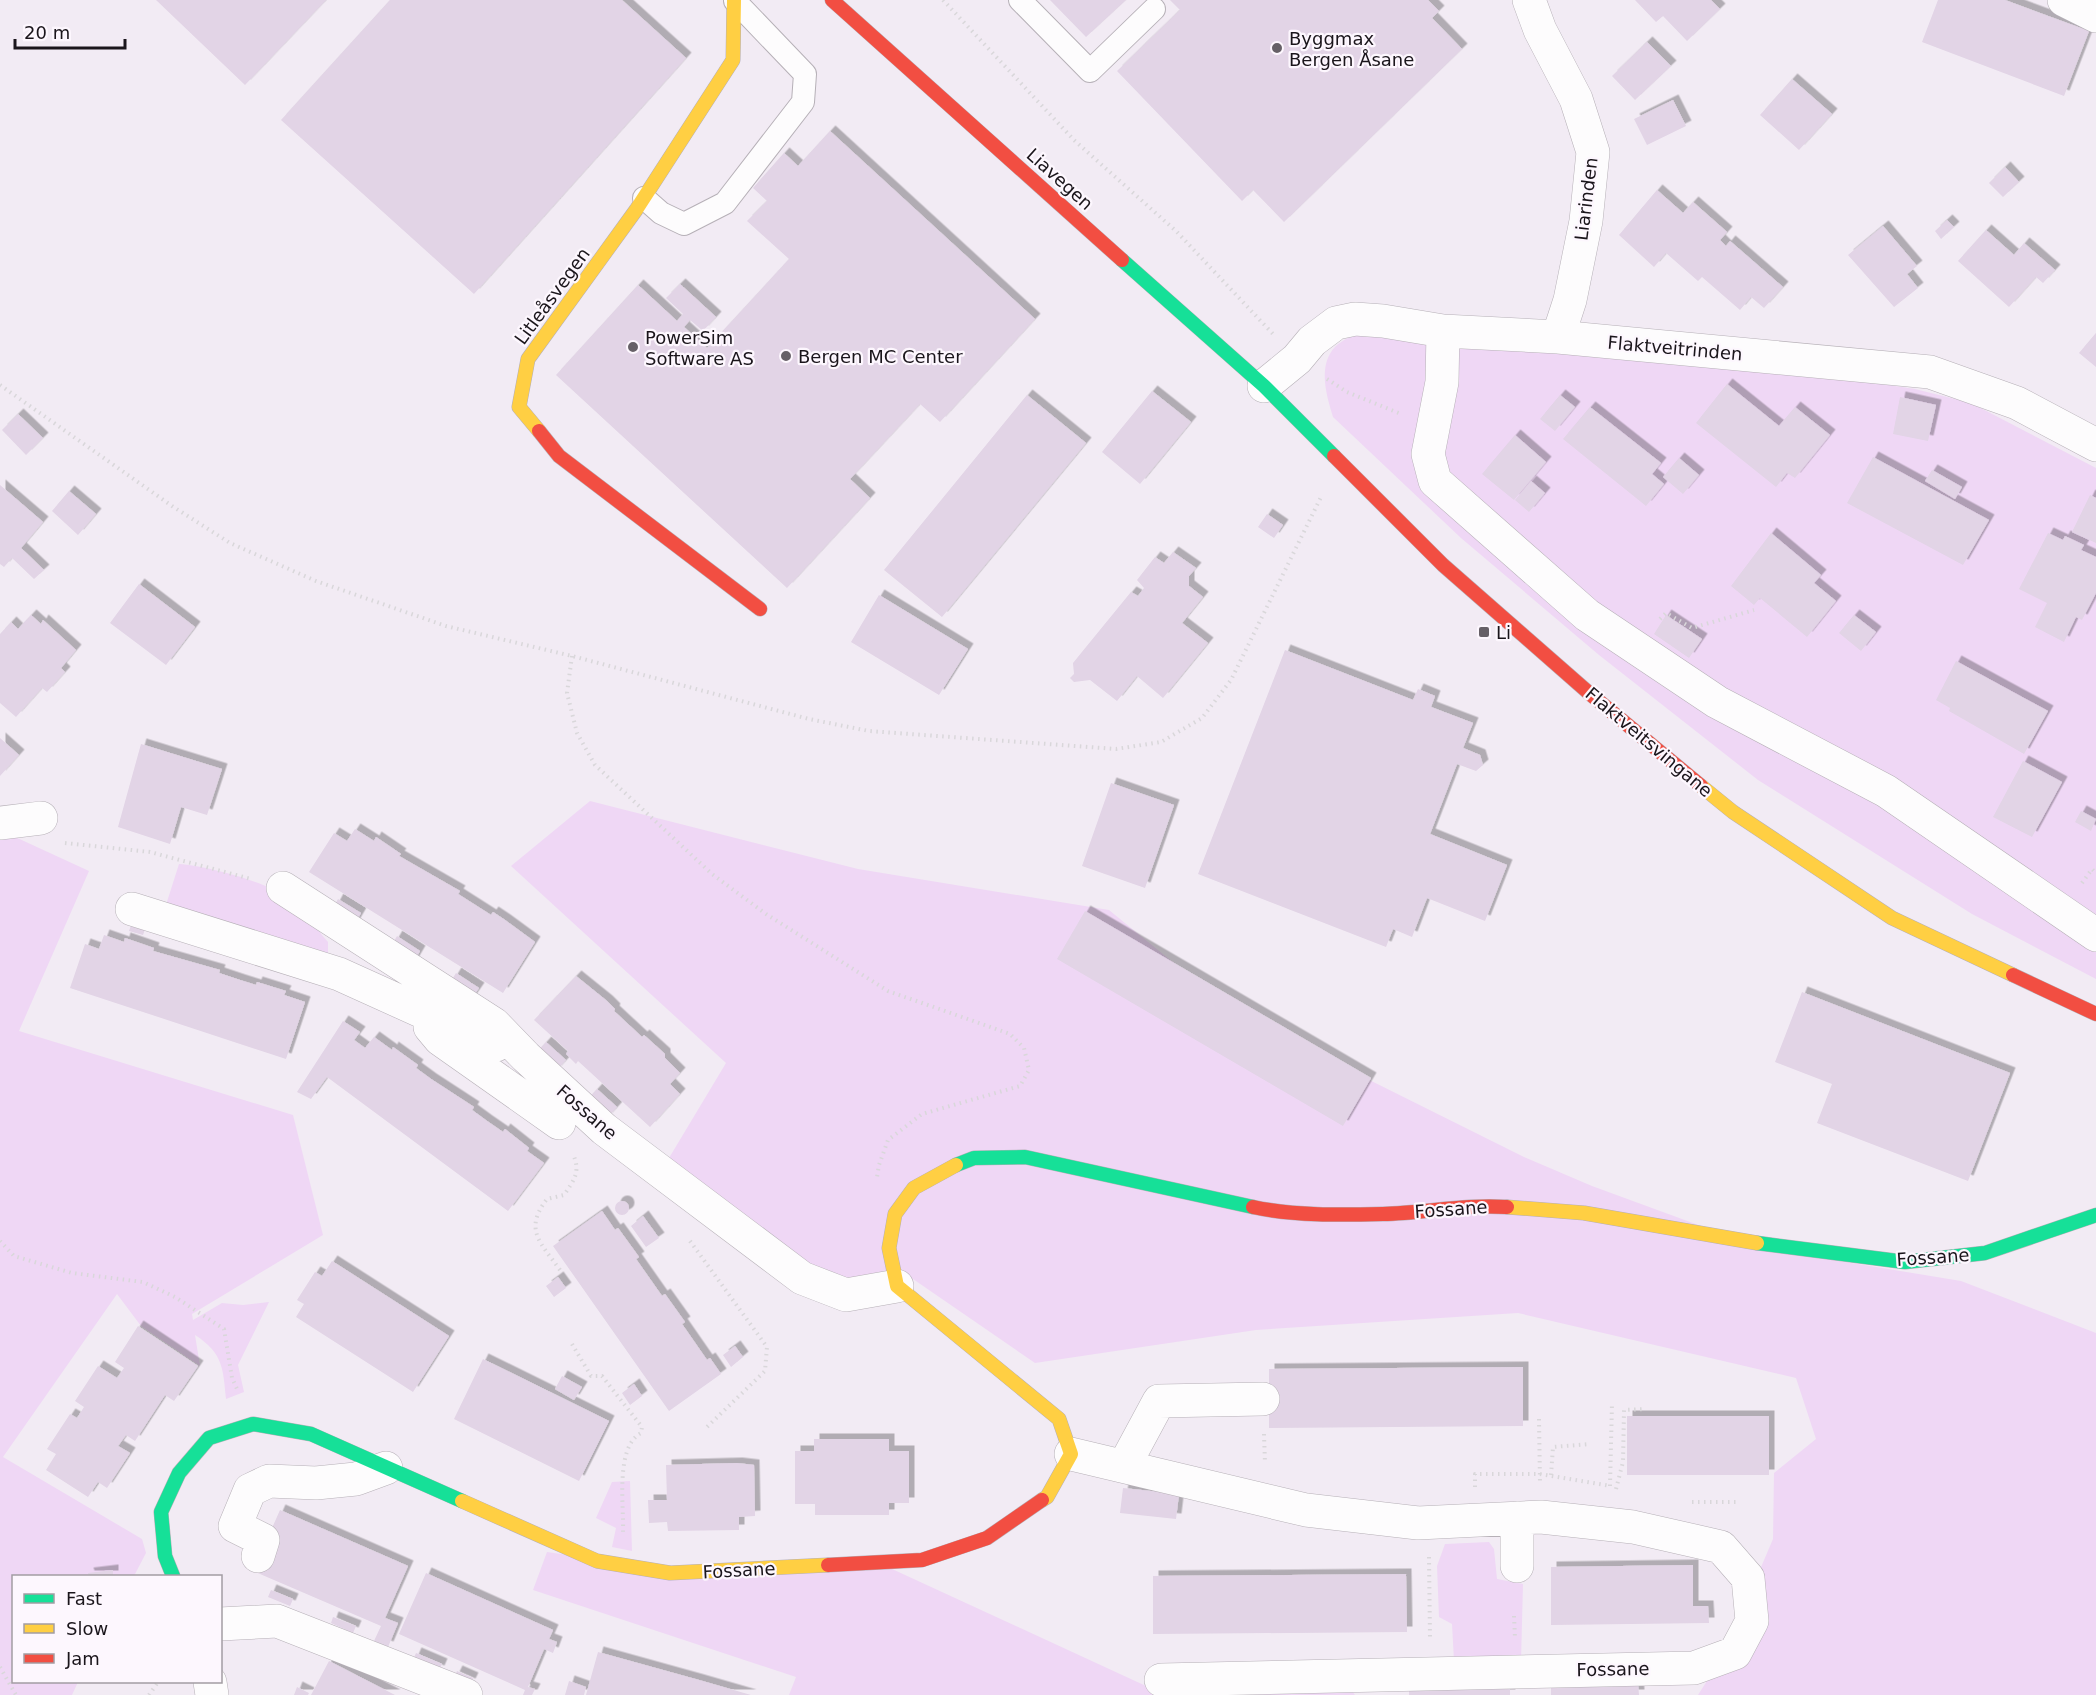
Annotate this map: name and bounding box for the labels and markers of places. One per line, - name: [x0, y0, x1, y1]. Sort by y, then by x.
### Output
- place label: Byggmax Bergen Åsane: [1289, 28, 1414, 70]
- marker: Byggmax Bergen Åsane: [1270, 41, 1284, 55]
- place label: PowerSim Software AS: [645, 327, 754, 369]
- marker: PowerSim Software AS: [626, 340, 640, 354]
- place label: Bergen MC Center: [798, 346, 963, 367]
- marker: Bergen MC Center: [779, 349, 793, 363]
- place label: Li: [1496, 622, 1511, 643]
- marker: Li: [1477, 625, 1491, 639]

